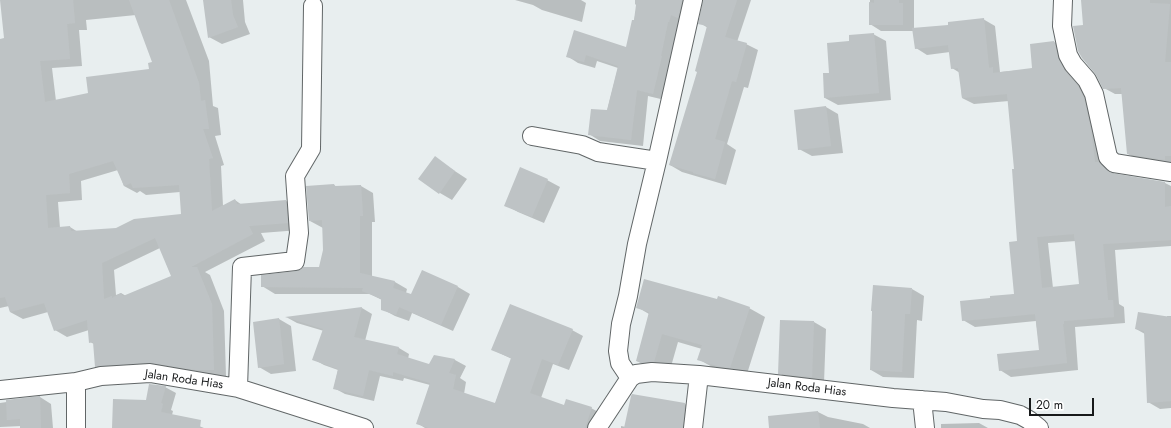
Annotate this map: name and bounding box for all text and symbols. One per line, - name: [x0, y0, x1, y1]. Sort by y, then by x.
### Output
- street label: Jalan Roda Hias: [144, 367, 224, 393]
- street label: Jalan Roda Hias: [767, 376, 847, 400]
- scale bar: [1031, 390, 1096, 416]
- text: 20 m: [1036, 396, 1063, 414]

